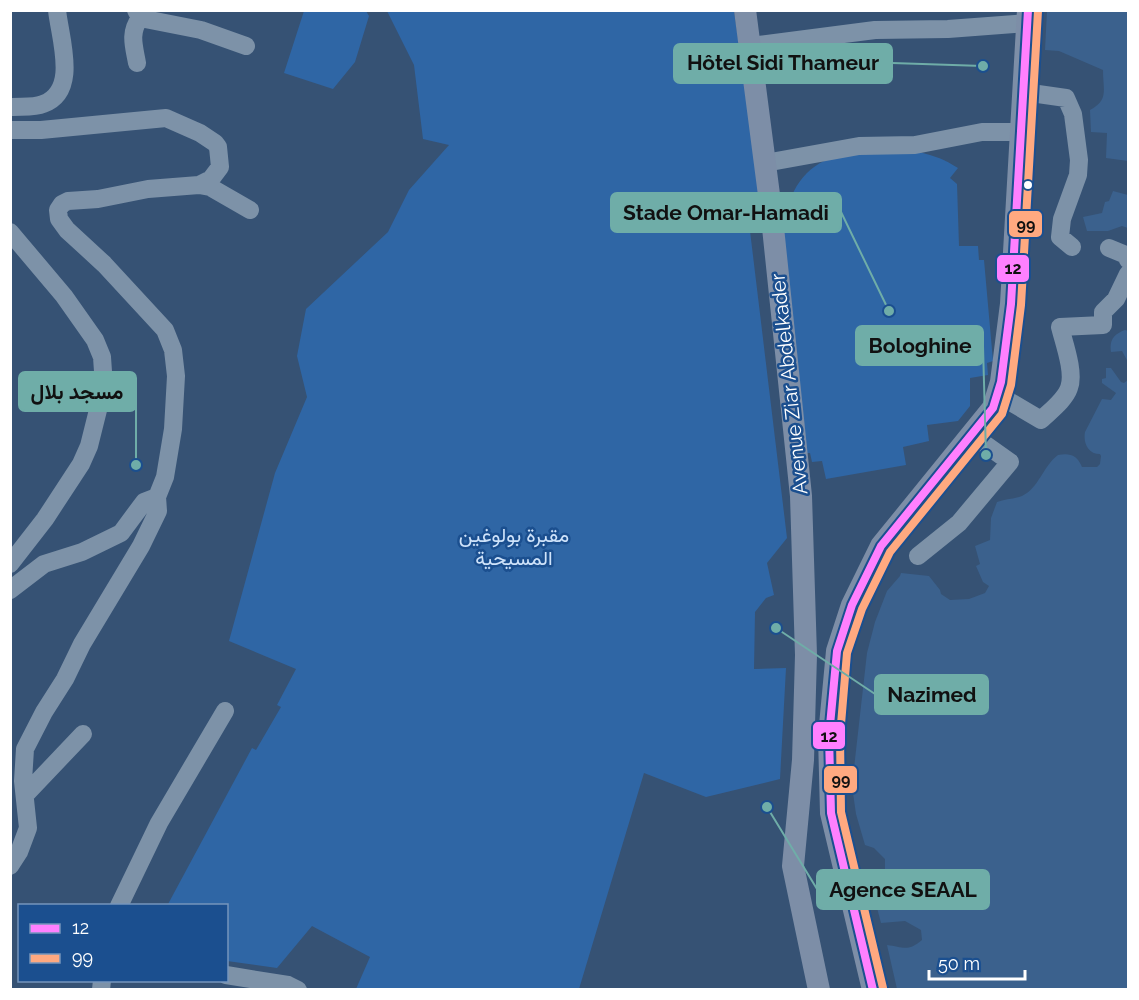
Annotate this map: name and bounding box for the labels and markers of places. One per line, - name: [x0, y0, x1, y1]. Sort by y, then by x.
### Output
- callout: Hôtel Sidi Thameur: [674, 44, 892, 83]
- unlabelled marker: [1022, 179, 1034, 191]
- callout: Stade Omar-Hamadi: [611, 193, 841, 232]
- callout: Bologhine: [856, 326, 983, 365]
- callout: مسجد بلال: [19, 372, 136, 411]
- callout: Nazimed: [875, 675, 988, 714]
- callout: Agence SEAAL: [817, 870, 989, 909]

